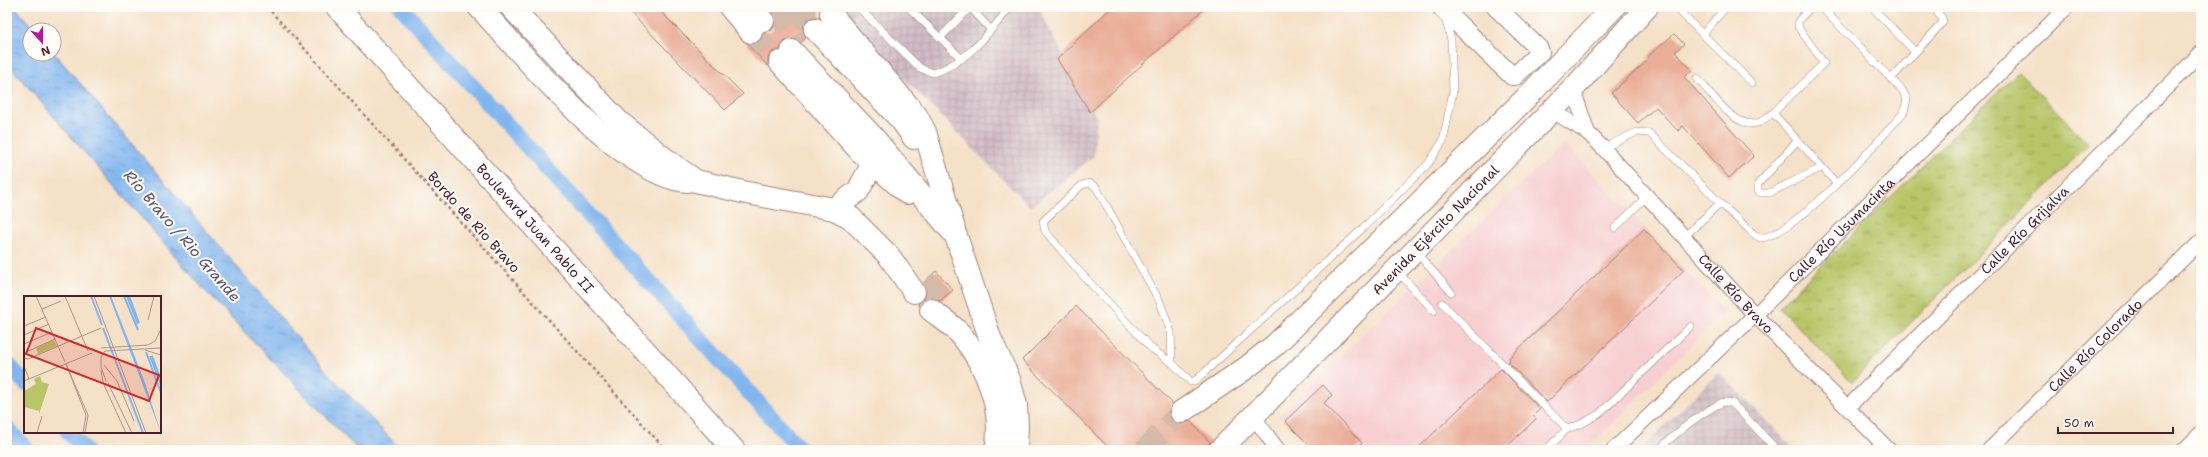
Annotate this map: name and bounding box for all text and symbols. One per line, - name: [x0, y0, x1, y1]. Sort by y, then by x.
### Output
- north arrow: [22, 22, 62, 62]
- text: N: [38, 42, 52, 60]
- street label: Boulevard Juan Pablo II: [473, 160, 598, 297]
- street label: Avenida Ejército Nacional: [1368, 161, 1503, 298]
- water label: Río Bravo / Rio Grande: [119, 166, 245, 306]
- street label: Bordo de Rio Bravo: [424, 168, 524, 276]
- street label: Calle Río Usumacinta: [1784, 173, 1898, 286]
- street label: Calle Río Grijalva: [1977, 182, 2073, 278]
- street label: Calle Río Bravo: [1695, 250, 1777, 337]
- street label: Calle Río Colorado: [2044, 295, 2146, 396]
- inset map: [24, 296, 161, 433]
- scale bar: [2058, 409, 2173, 435]
- text: 50 m: [2064, 415, 2094, 431]

